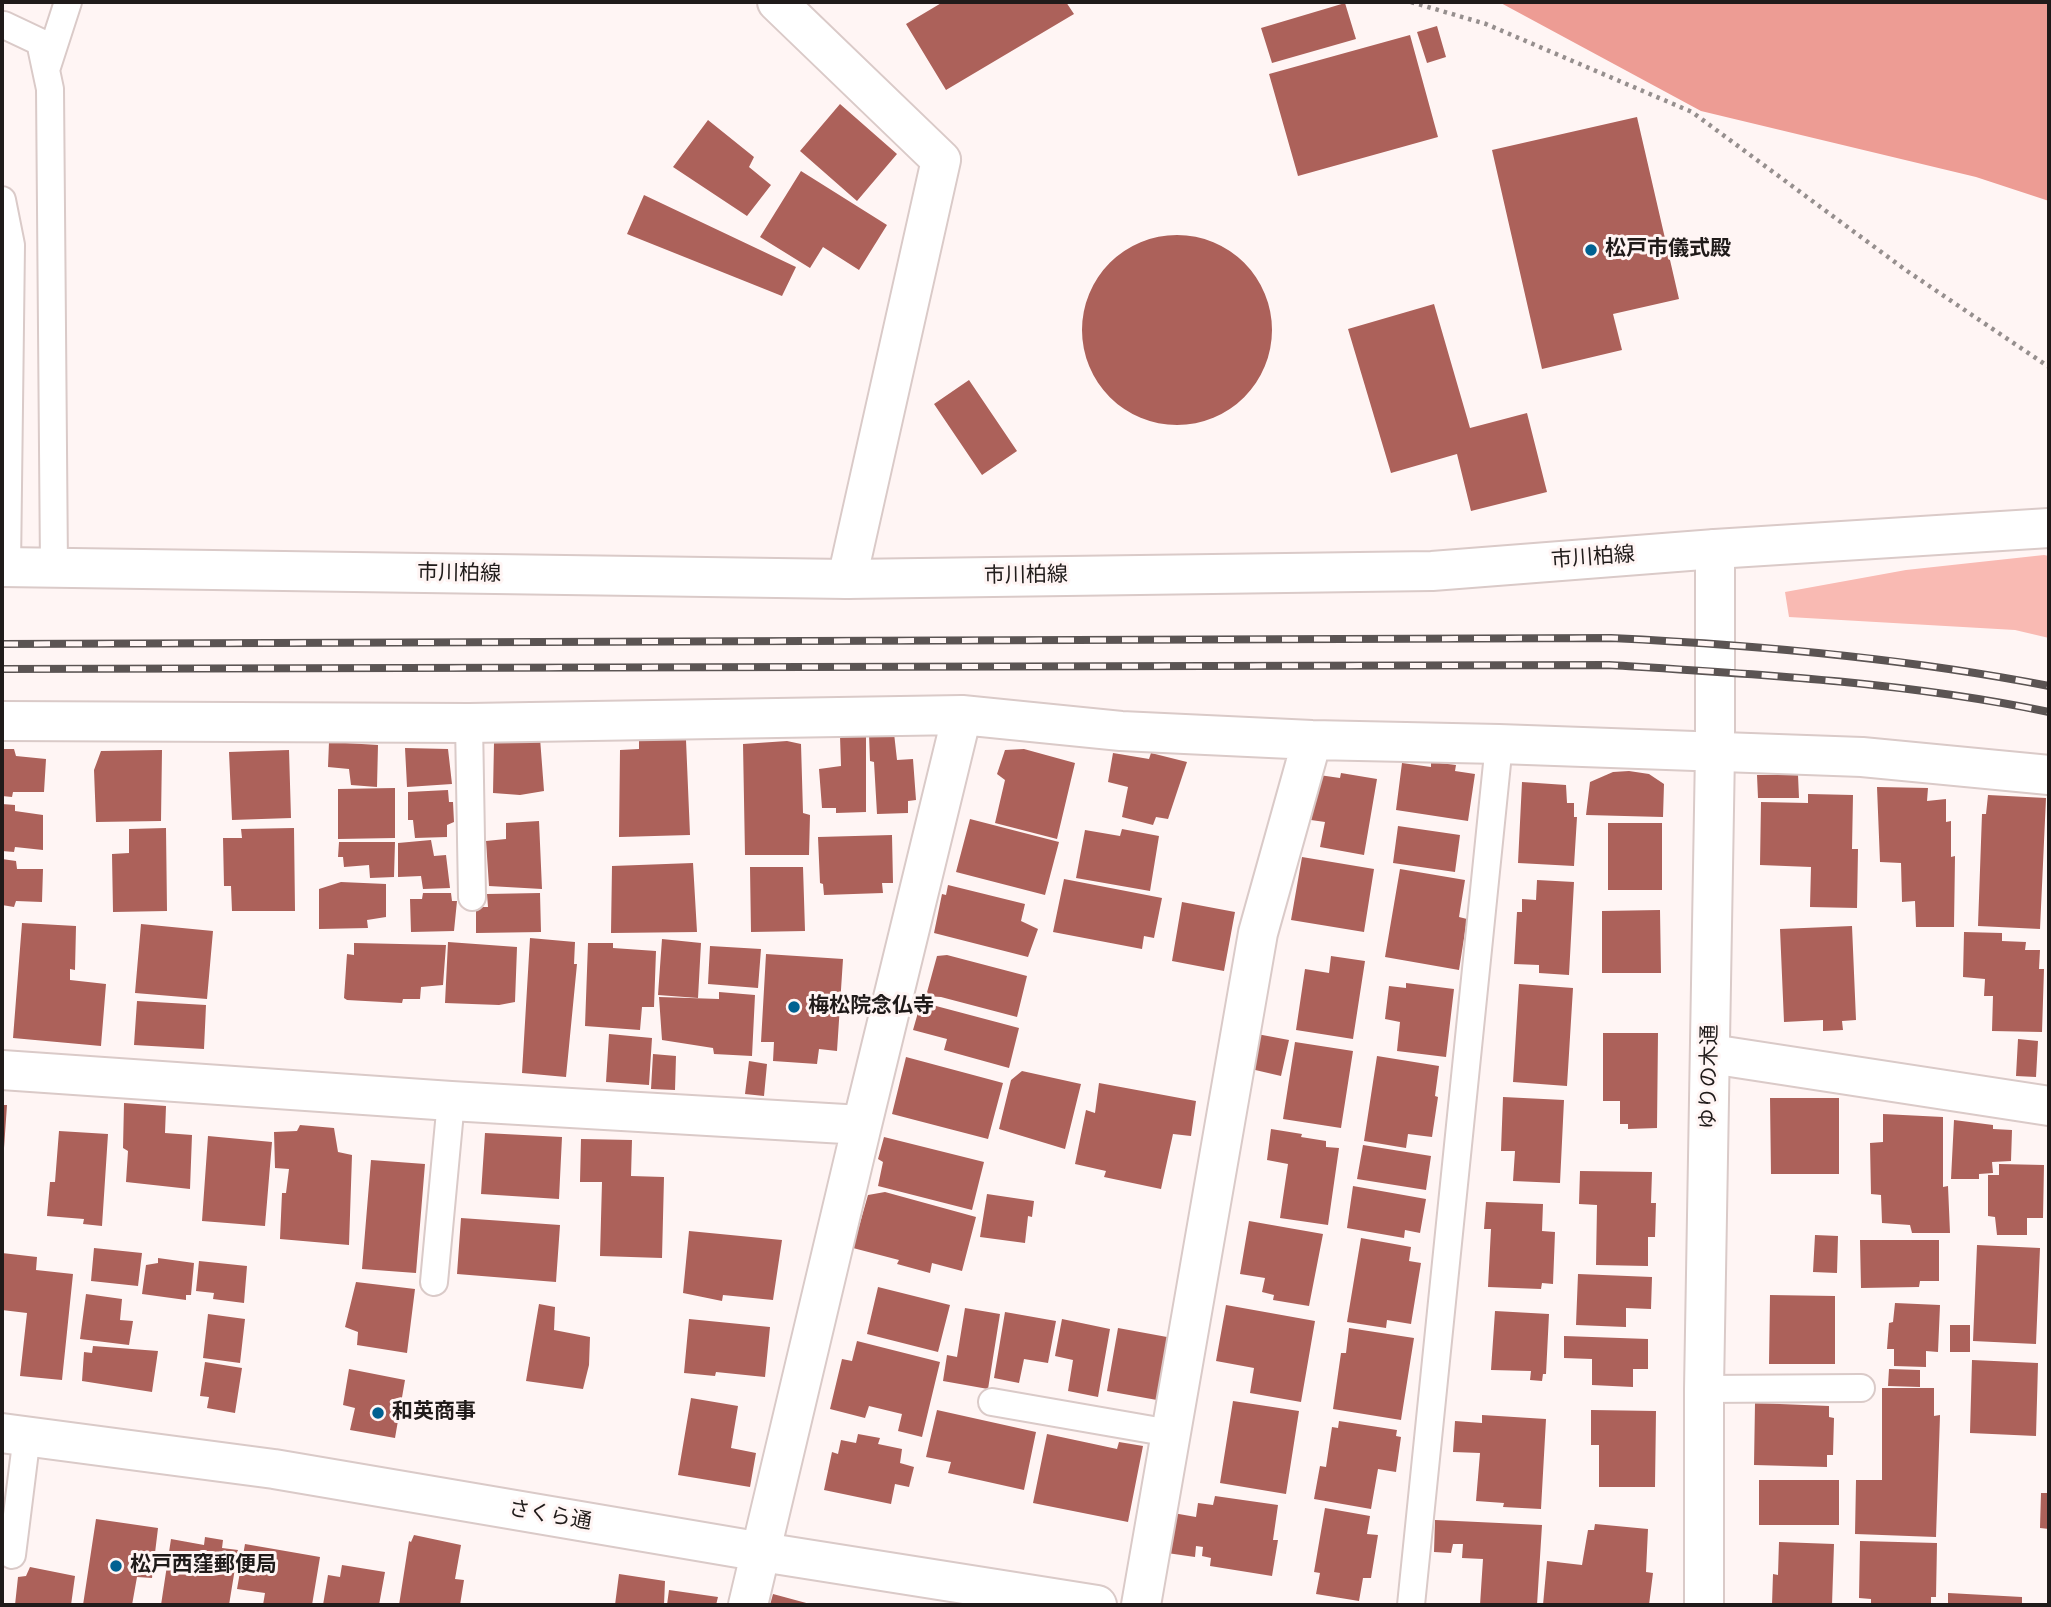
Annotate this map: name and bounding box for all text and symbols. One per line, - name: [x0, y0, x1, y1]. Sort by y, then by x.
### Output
- place label: 松戸市儀式殿: [1605, 237, 1731, 263]
- marker: 松戸市儀式殿: [1583, 242, 1599, 258]
- street label: 市川柏線: [1550, 543, 1636, 573]
- street label: 市川柏線: [417, 561, 501, 587]
- street label: 市川柏線: [984, 563, 1068, 589]
- place label: 梅松院念仏寺: [808, 994, 934, 1020]
- marker: 梅松院念仏寺: [786, 999, 802, 1015]
- street label: ゆりの木通: [1696, 1024, 1724, 1130]
- place label: 和英商事: [392, 1400, 476, 1426]
- marker: 和英商事: [370, 1405, 386, 1421]
- street label: さくら通: [506, 1496, 594, 1536]
- place label: 松戸西窪郵便局: [130, 1553, 277, 1579]
- marker: 松戸西窪郵便局: [108, 1558, 124, 1574]

